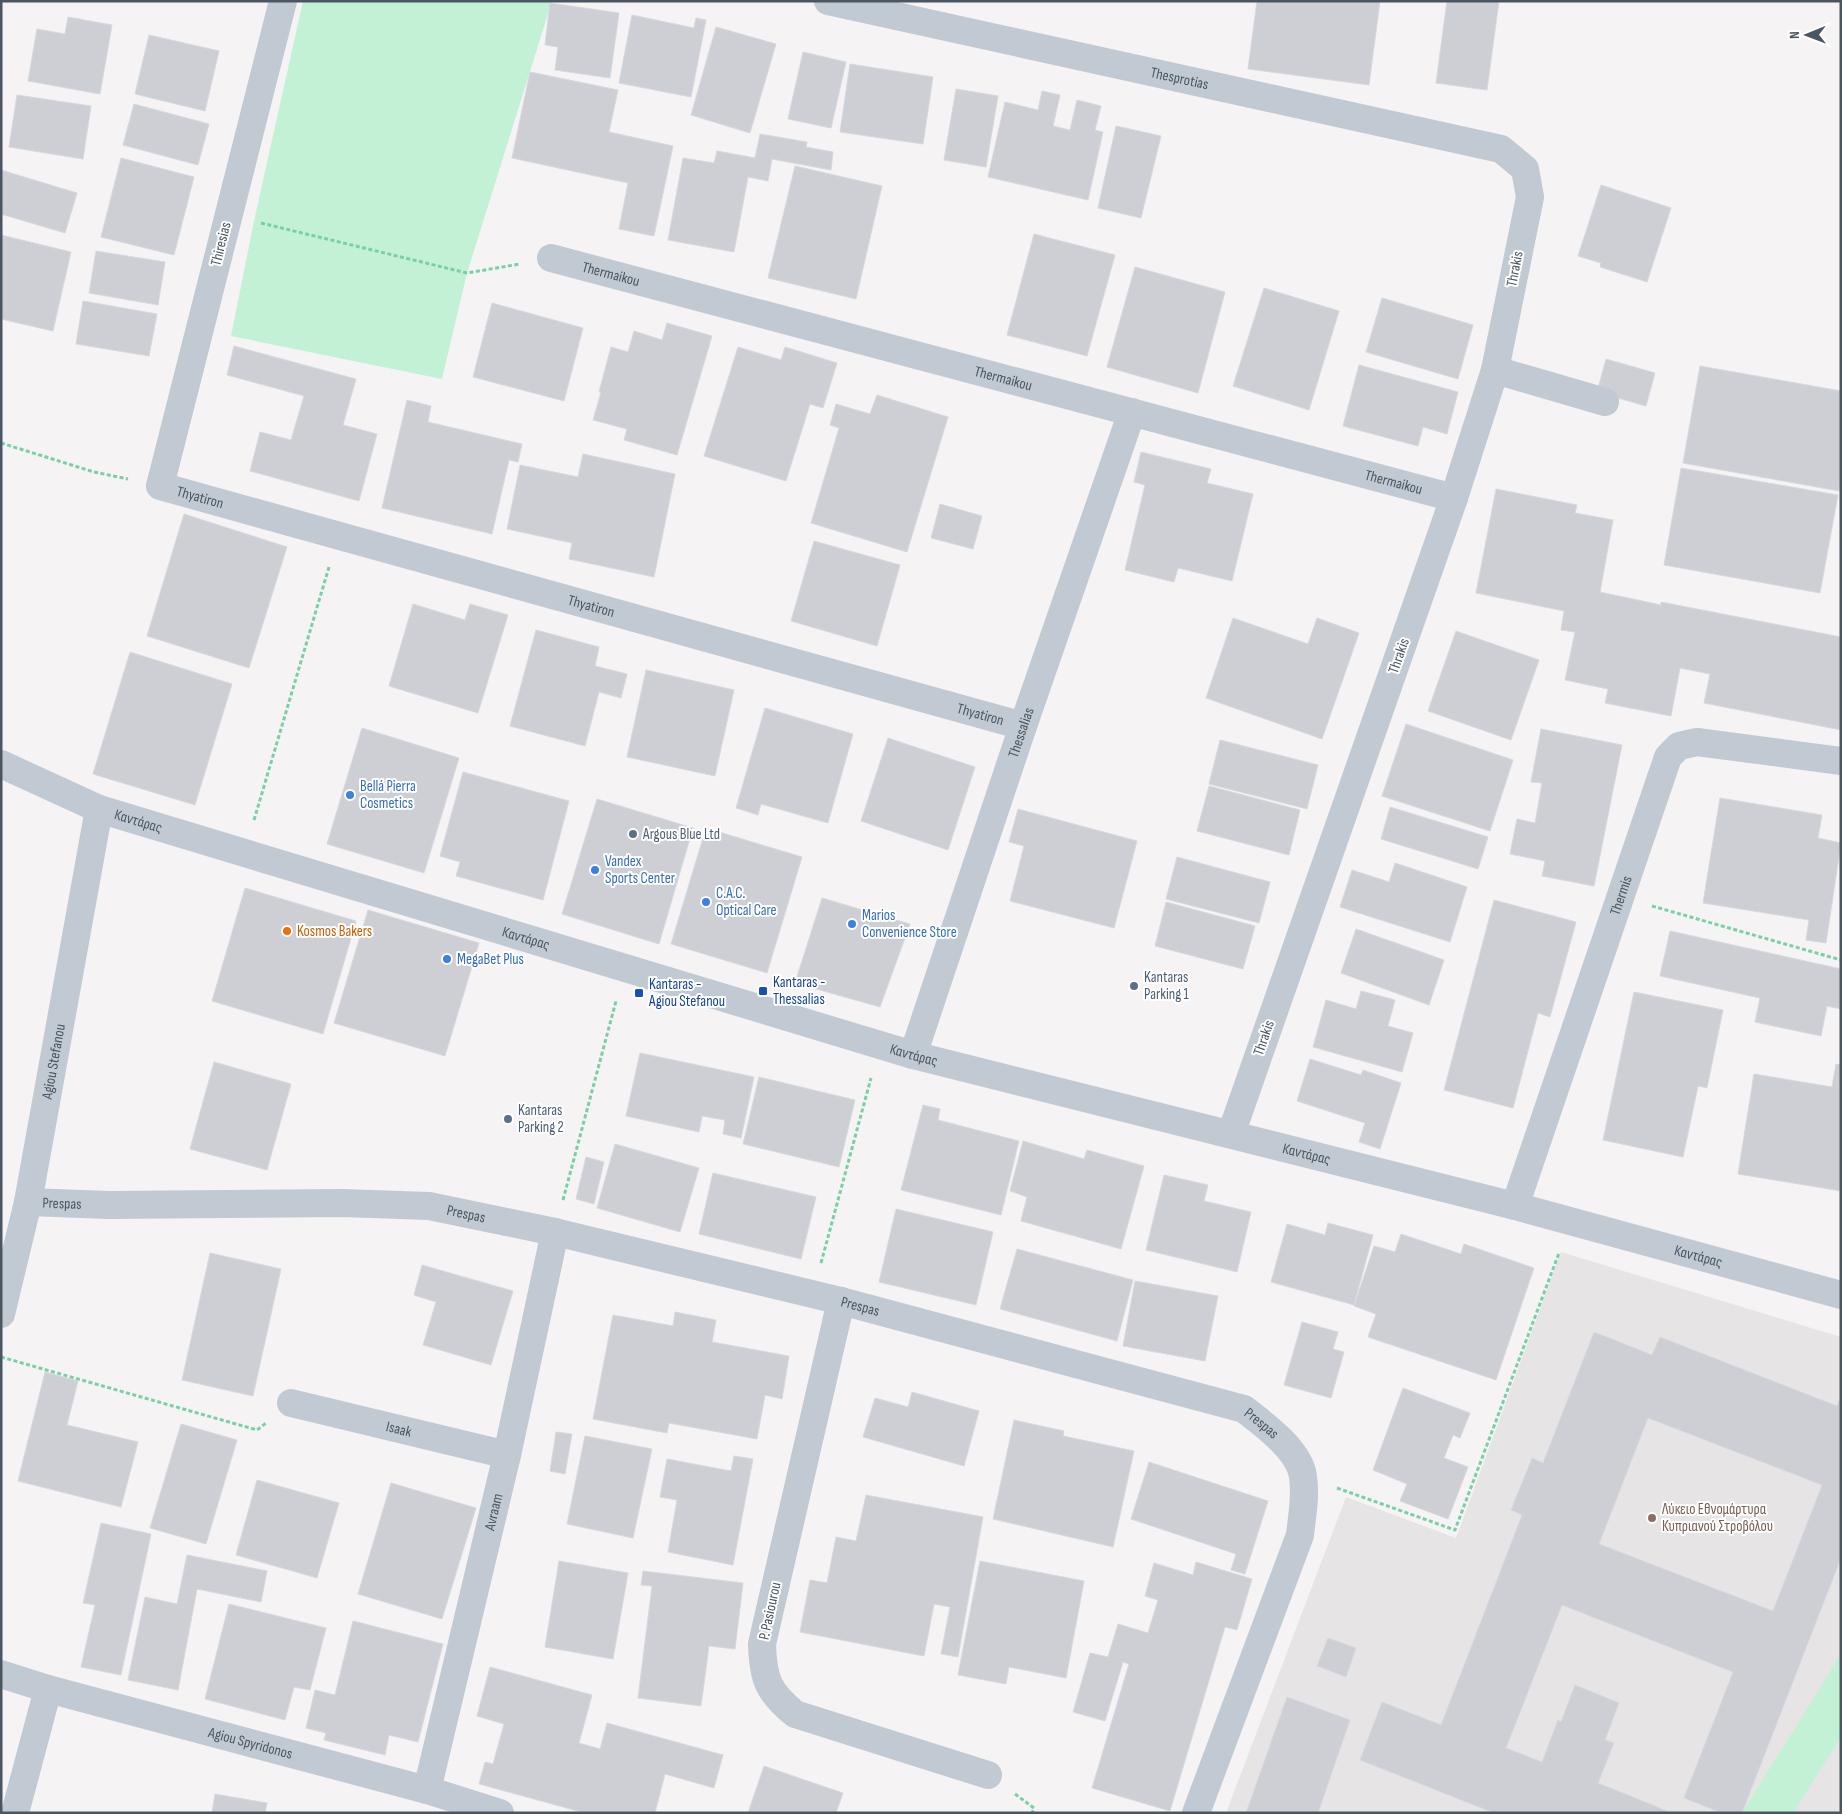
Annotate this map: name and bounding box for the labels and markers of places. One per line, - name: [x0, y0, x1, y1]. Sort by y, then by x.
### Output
- place label: Bellá Pierra Cosmetics: [360, 777, 416, 813]
- marker: Bellá Pierra Cosmetics: [344, 789, 356, 801]
- place label: Argous Blue Ltd: [642, 825, 720, 844]
- marker: Argous Blue Ltd: [627, 828, 639, 840]
- place label: Vandex Sports Center: [605, 852, 676, 888]
- marker: Vandex Sports Center: [589, 864, 601, 876]
- place label: C.A.C. Optical Care: [716, 884, 777, 920]
- marker: C.A.C. Optical Care: [700, 896, 712, 908]
- place label: Marios Convenience Store: [862, 906, 957, 942]
- marker: Marios Convenience Store: [846, 918, 858, 930]
- place label: Kosmos Bakers: [297, 922, 372, 941]
- marker: Kosmos Bakers: [281, 925, 293, 937]
- place label: MegaBet Plus: [457, 950, 524, 969]
- marker: MegaBet Plus: [441, 953, 453, 965]
- place label: Kantaras Parking 1: [1144, 968, 1190, 1004]
- place label: Kantaras - Thessalias: [773, 973, 825, 1009]
- place label: Kantaras - Agiou Stefanou: [648, 975, 725, 1011]
- marker: Kantaras Parking 1: [1128, 980, 1140, 992]
- marker: Kantaras - Thessalias: [757, 985, 769, 997]
- marker: Kantaras - Agiou Stefanou: [633, 987, 645, 999]
- place label: Kantaras Parking 2: [518, 1101, 564, 1137]
- marker: Kantaras Parking 2: [502, 1113, 514, 1125]
- place label: Λύκειο Εθνομάρτυρα Κυπριανού Στροβόλου: [1661, 1500, 1773, 1536]
- marker: Λύκειο Εθνομάρτυρα Κυπριανού Στροβόλου: [1646, 1512, 1658, 1524]

